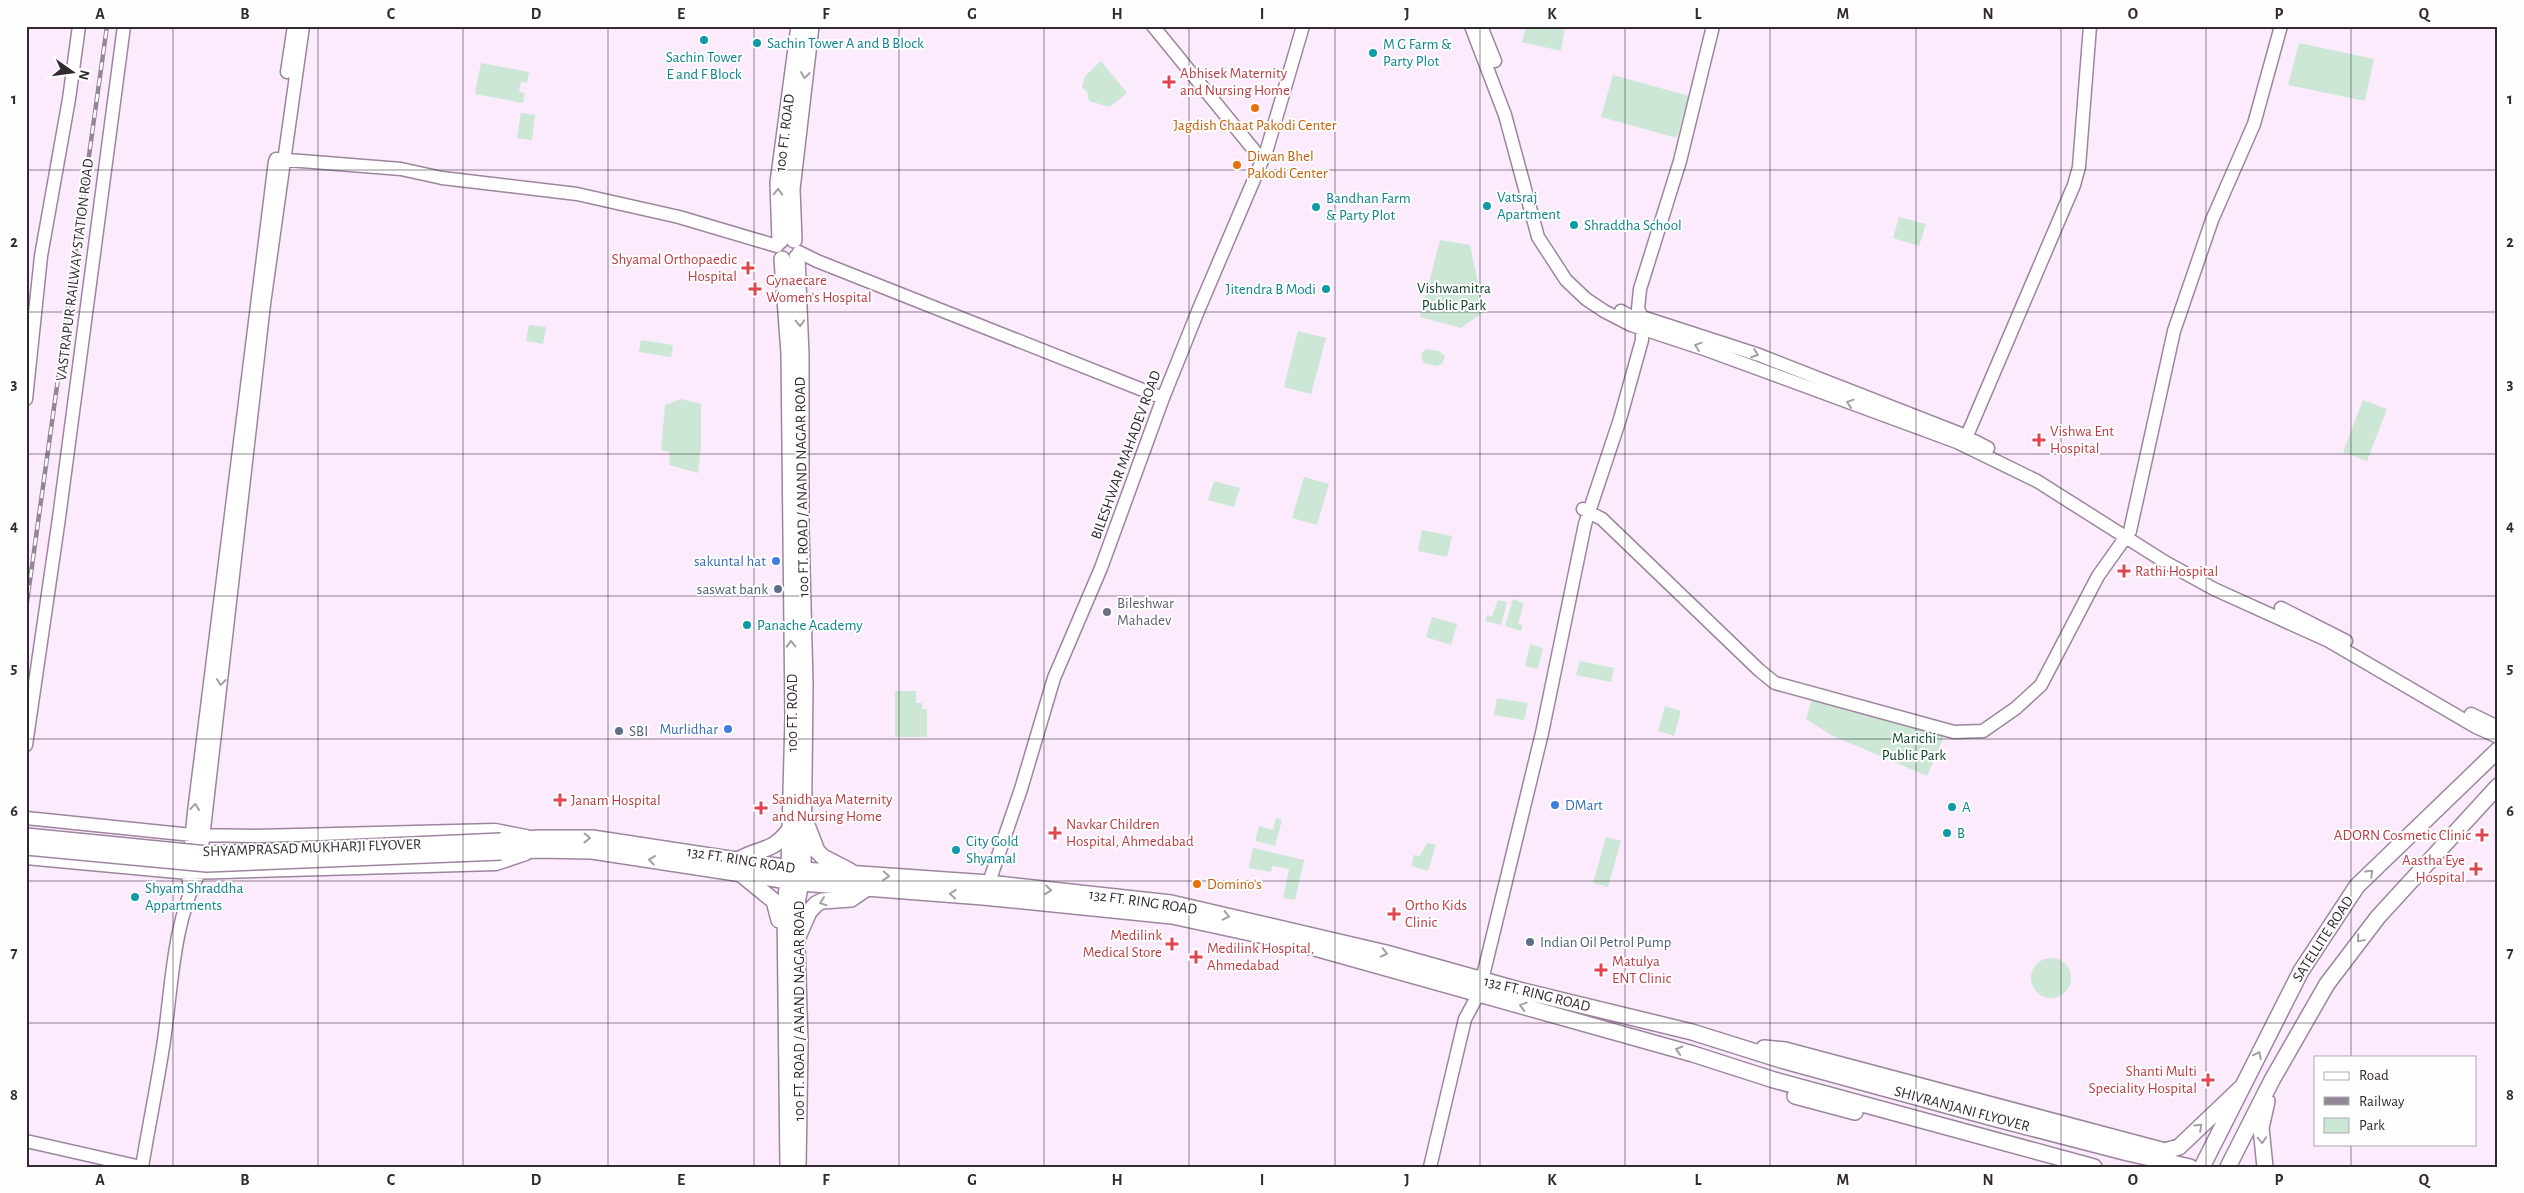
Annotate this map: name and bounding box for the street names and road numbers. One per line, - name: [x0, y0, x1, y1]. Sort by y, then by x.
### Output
- street label: 100 FT. ROAD: [773, 93, 797, 173]
- street label: VASTRAPUR RAILWAY STATION ROAD: [54, 157, 96, 382]
- street label: BILESHWAR MAHADEV ROAD: [1088, 368, 1164, 541]
- street label: 100 FT. ROAD / ANAND NAGAR ROAD: [793, 376, 811, 597]
- street label: 100 FT. ROAD: [785, 674, 800, 752]
- street label: SHYAMPRASAD MUKHARJI FLYOVER: [203, 837, 421, 859]
- street label: 132 FT. RING ROAD: [686, 844, 796, 876]
- street label: 132 FT. RING ROAD: [1088, 887, 1198, 917]
- street label: SATELLITE ROAD: [2290, 893, 2356, 984]
- street label: 100 FT. ROAD / ANAND NAGAR ROAD: [792, 900, 807, 1121]
- street label: 132 FT. RING ROAD: [1482, 974, 1592, 1015]
- street label: SHIVRANJANI FLYOVER: [1893, 1084, 2031, 1134]

